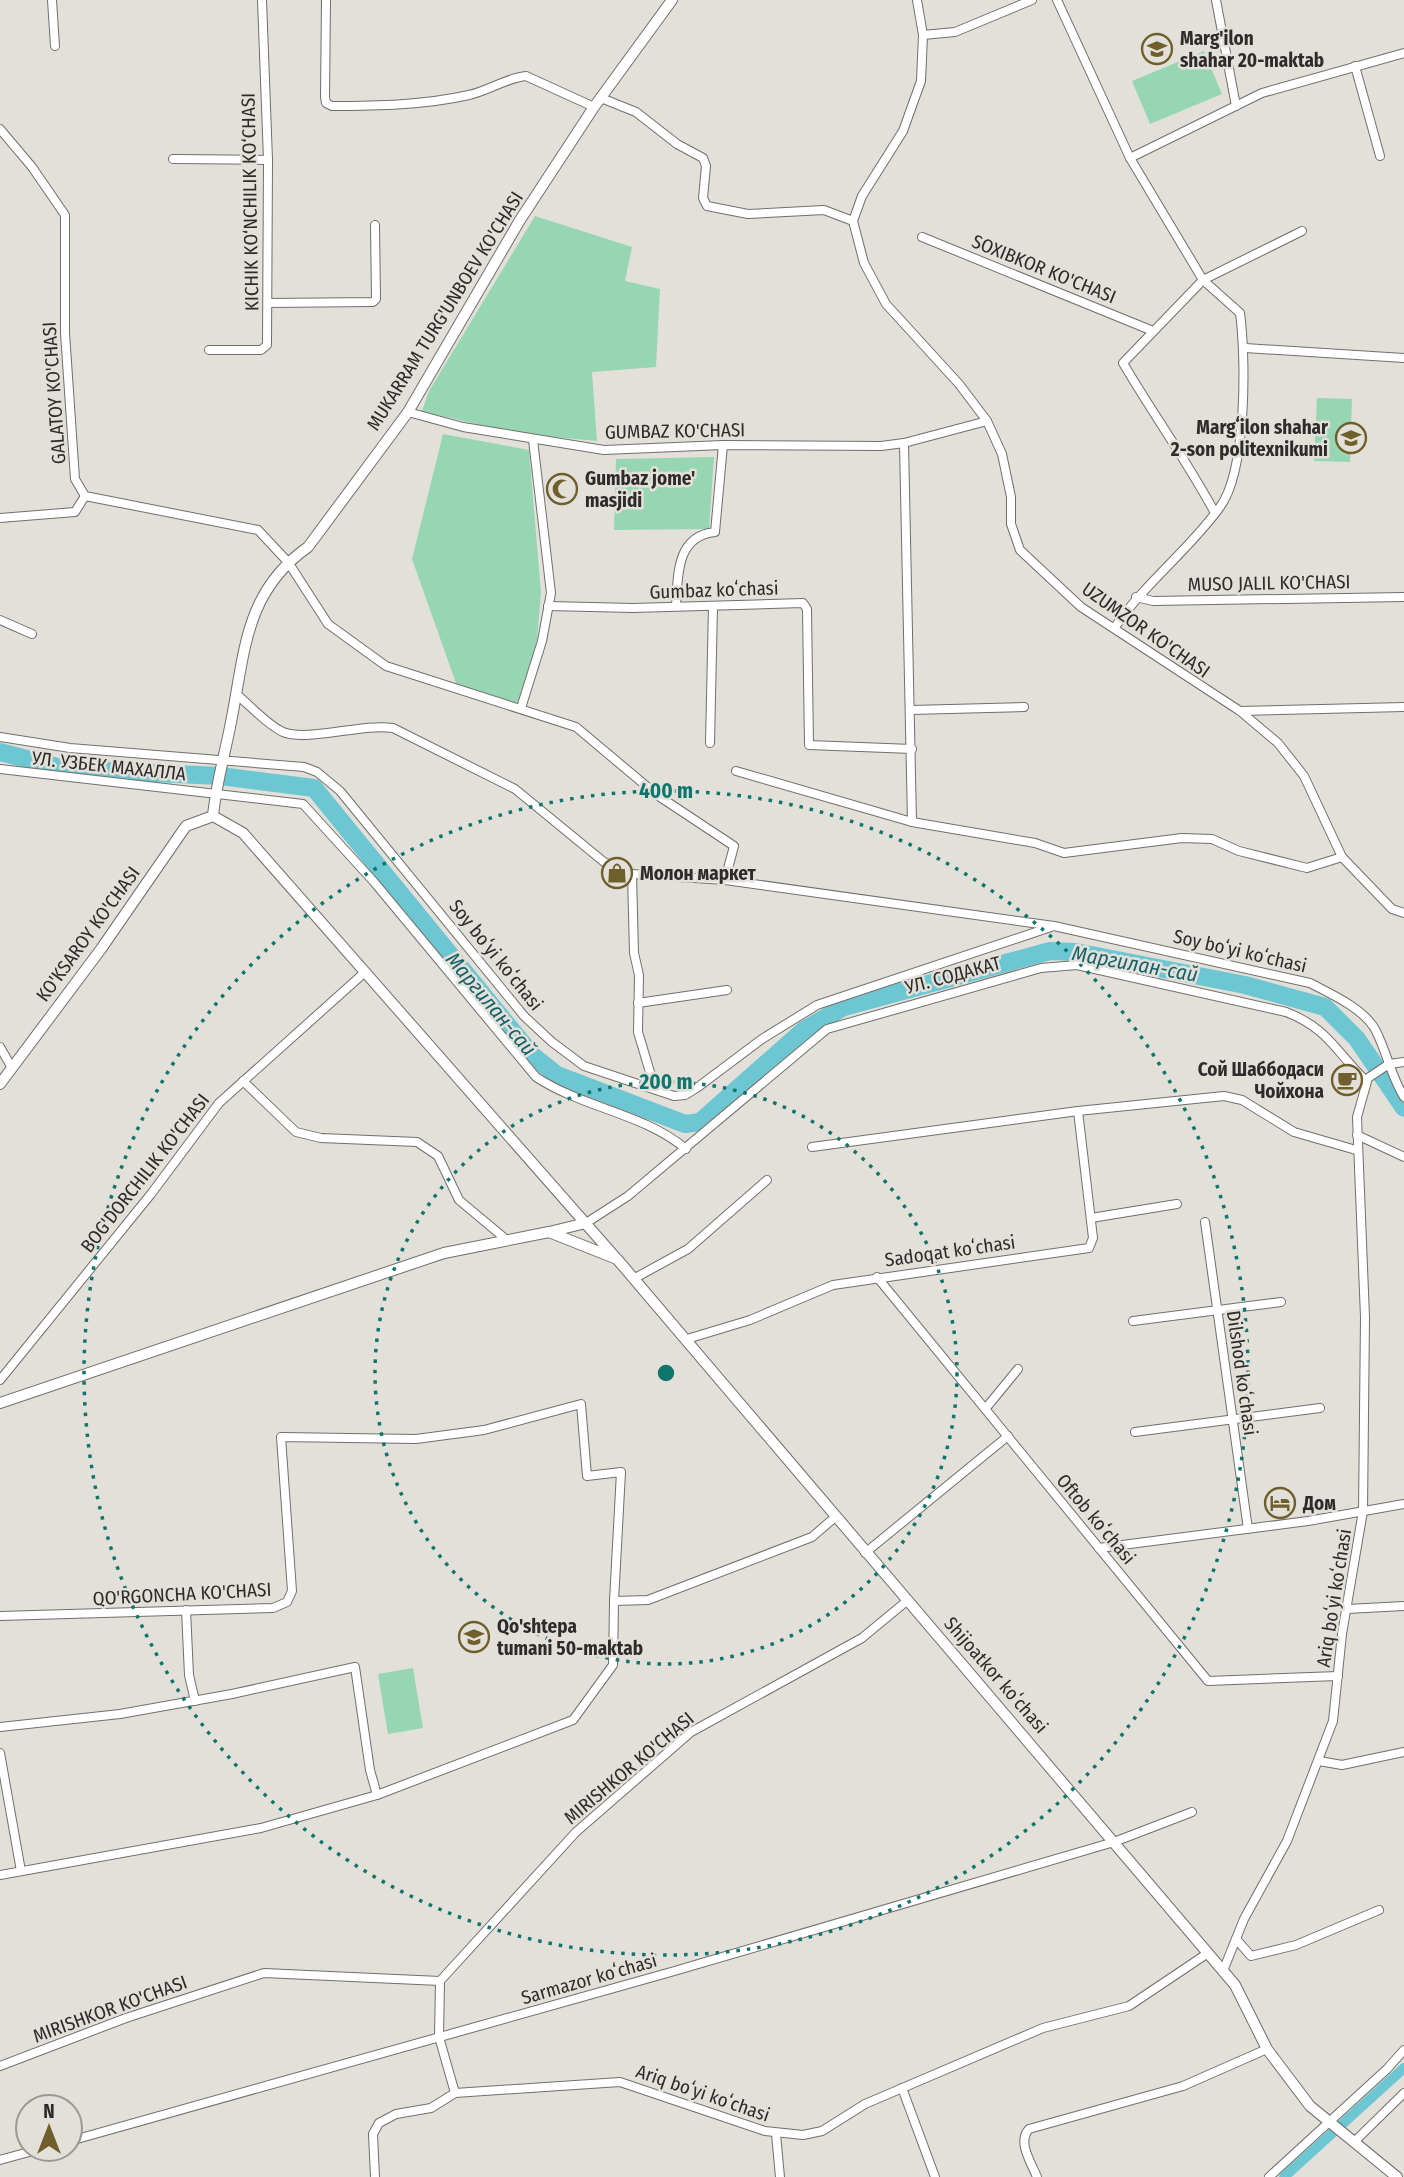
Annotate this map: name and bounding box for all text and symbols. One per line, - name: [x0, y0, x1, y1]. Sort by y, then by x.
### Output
- place label: Marg'ilon shahar 20-maktab: [1180, 27, 1324, 72]
- school or university icon: Marg'ilon shahar 20-maktab: [1140, 32, 1174, 66]
- street label: KICHIK KO‘NCHILIK KO‘CHASI: [237, 93, 263, 311]
- street label: MUKARRAM TURG'UNBOEV KO'CHASI: [362, 187, 528, 435]
- street label: SOXIBKOR KO'CHASI: [969, 230, 1119, 308]
- street label: GALATOY KO'CHASI: [38, 321, 70, 465]
- place label: Margʻilon shahar 2-son politexnikumi: [1170, 415, 1329, 461]
- street label: GUMBAZ KO'CHASI: [605, 418, 745, 444]
- school or university icon: Margʻilon shahar 2-son politexnikumi: [1334, 421, 1368, 455]
- place label: Gumbaz jome' masjidi: [585, 467, 695, 512]
- mosque icon: Gumbaz jome' masjidi: [545, 472, 579, 506]
- street label: MUSO JALIL KO'CHASI: [1187, 570, 1351, 596]
- street label: Gumbaz koʻchasi: [649, 576, 779, 604]
- street label: UZUMZOR KO'CHASI: [1078, 577, 1214, 683]
- street label: УЛ. УЗБЕК МАХАЛЛА: [30, 746, 187, 786]
- text: 400 m: [639, 778, 693, 804]
- shop icon: Молон маркет: [600, 856, 634, 890]
- street label: KO'KSAROY KO'CHASI: [31, 862, 145, 1006]
- place label: Молон маркет: [640, 862, 757, 885]
- street label: Soy boʻyi koʻchasi: [444, 895, 548, 1015]
- street label: Soy boʻyi koʻchasi: [1171, 924, 1309, 978]
- water label: Маргилан-сай: [1070, 940, 1200, 988]
- water label: Маргилан-сай: [440, 947, 542, 1061]
- street label: УЛ. СОДАКАТ: [902, 951, 1004, 999]
- place label: Сой Шаббодаси Чойхона: [1198, 1058, 1324, 1103]
- cafe icon: Сой Шаббодаси Чойхона: [1330, 1063, 1364, 1097]
- text: 200 m: [638, 1069, 693, 1095]
- street label: BOG'DORCHILIK KO'CHASI: [76, 1089, 214, 1257]
- street label: Sadoqat koʻchasi: [883, 1230, 1017, 1272]
- street label: Dilshod koʻchasi: [1222, 1309, 1262, 1437]
- centre of rings: [654, 1361, 678, 1385]
- street label: Oftob koʻchasi: [1052, 1469, 1140, 1569]
- hotel icon: Дом: [1263, 1486, 1297, 1520]
- place label: Дом: [1302, 1492, 1336, 1515]
- street label: Ariq boʻyi koʻchasi: [1312, 1527, 1356, 1669]
- street label: QO'RGONCHA KO'CHASI: [92, 1578, 272, 1610]
- street label: Shijoatkor koʻchasi: [939, 1612, 1053, 1738]
- place label: Qo'shtepa tumani 50-maktab: [497, 1615, 643, 1660]
- school or university icon: Qo'shtepa tumani 50-maktab: [457, 1620, 491, 1654]
- street label: MIRISHKOR KO'CHASI: [559, 1707, 699, 1829]
- street label: Sarmazor koʻchasi: [518, 1949, 660, 2009]
- street label: MIRISHKOR KO'CHASI: [30, 1970, 190, 2048]
- street label: Ariq boʻyi koʻchasi: [633, 2059, 773, 2127]
- north arrow: [14, 2093, 84, 2163]
- text: N: [43, 2100, 55, 2123]

